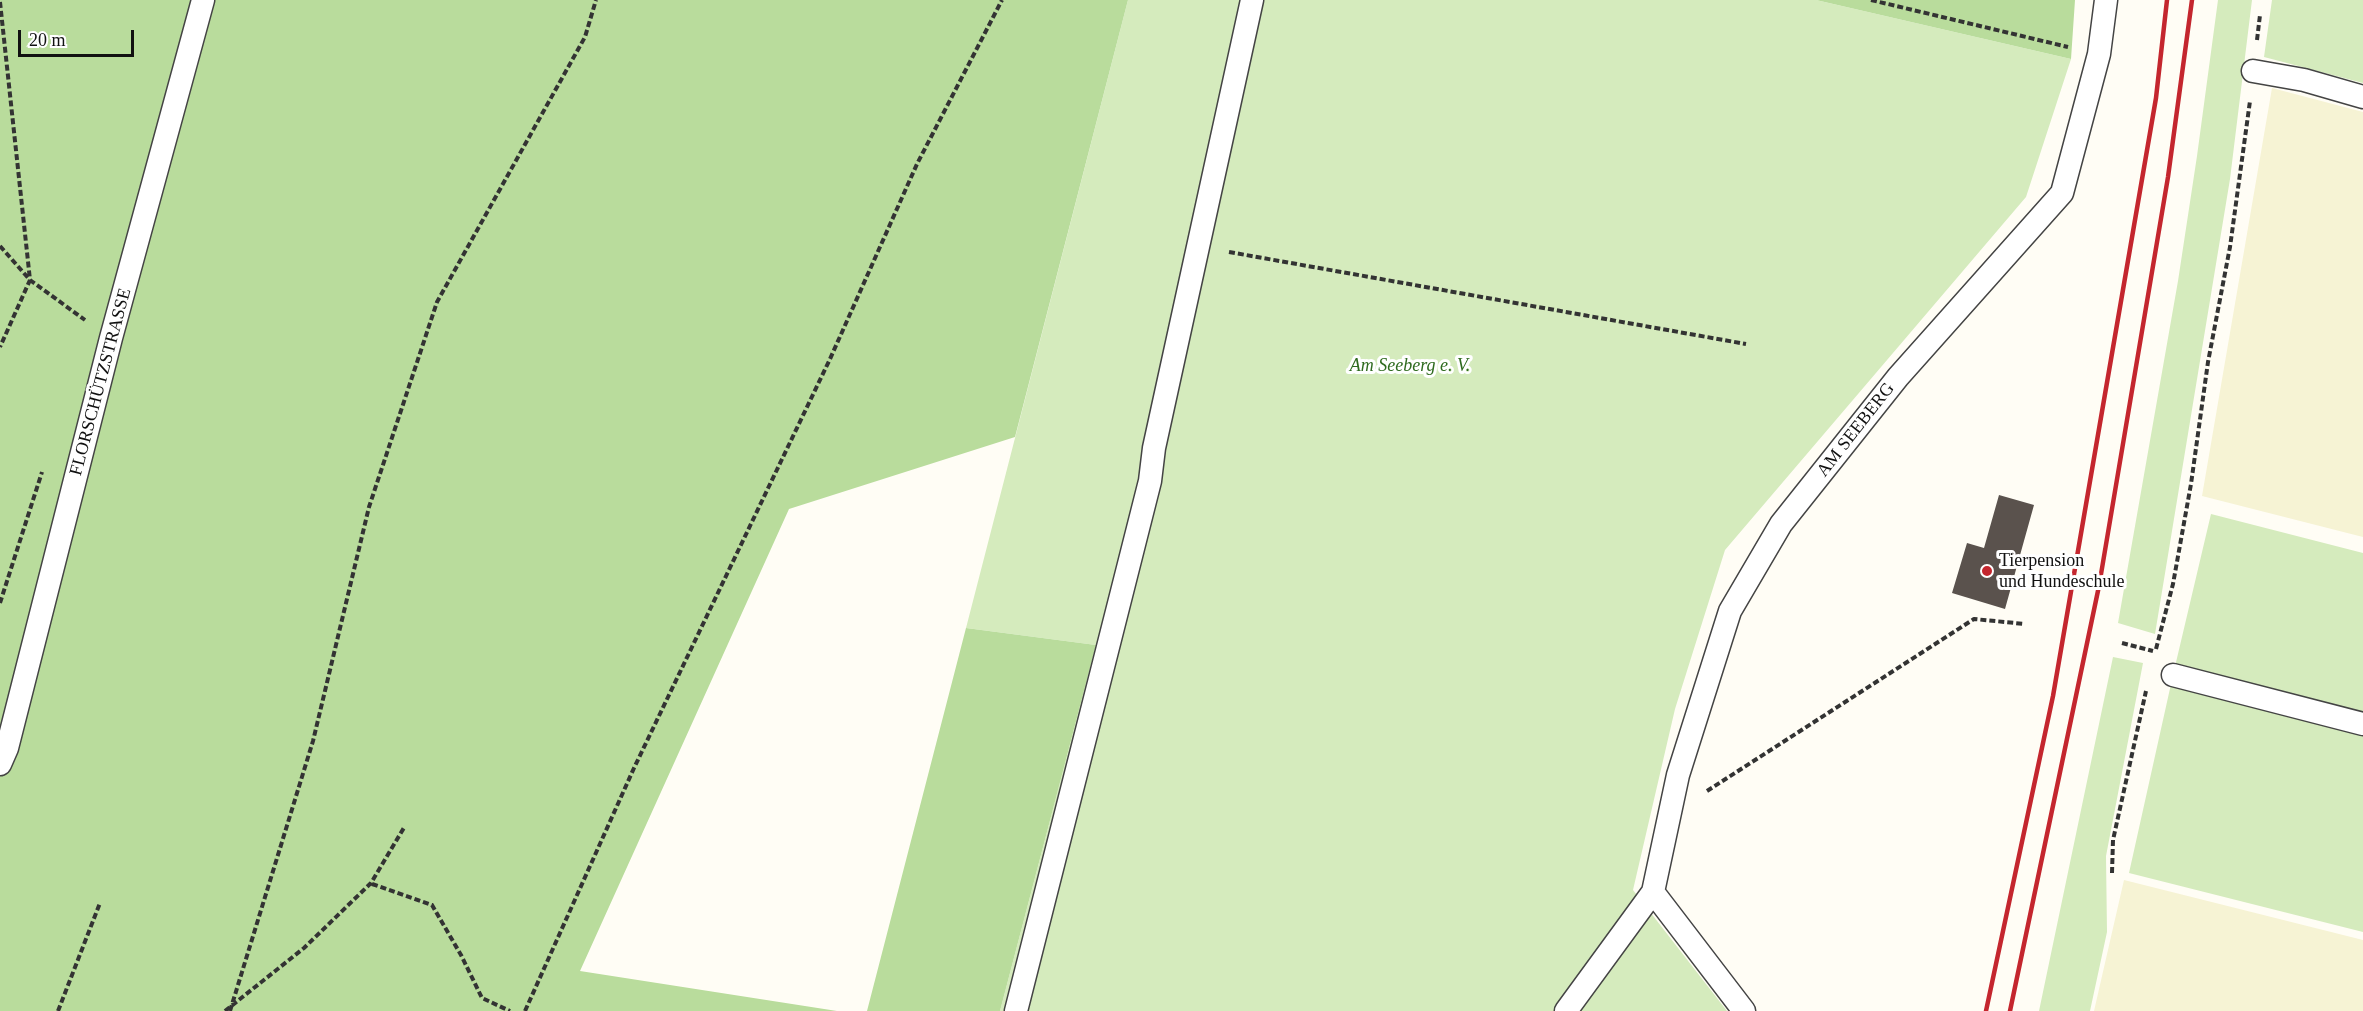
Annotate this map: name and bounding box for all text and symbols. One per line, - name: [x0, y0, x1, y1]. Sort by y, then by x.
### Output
- scale bar: [21, 18, 136, 56]
- text: 20 m: [29, 30, 66, 50]
- street label: FLORSCHÜTZSTRASSE: [66, 286, 136, 478]
- park label: Am Seeberg e. V.: [1350, 355, 1470, 377]
- street label: AM SEEBERG: [1813, 379, 1899, 481]
- place label: Tierpension und Hundeschule: [1999, 550, 2124, 592]
- marker: Tierpension und Hundeschule: [1980, 564, 1994, 578]

